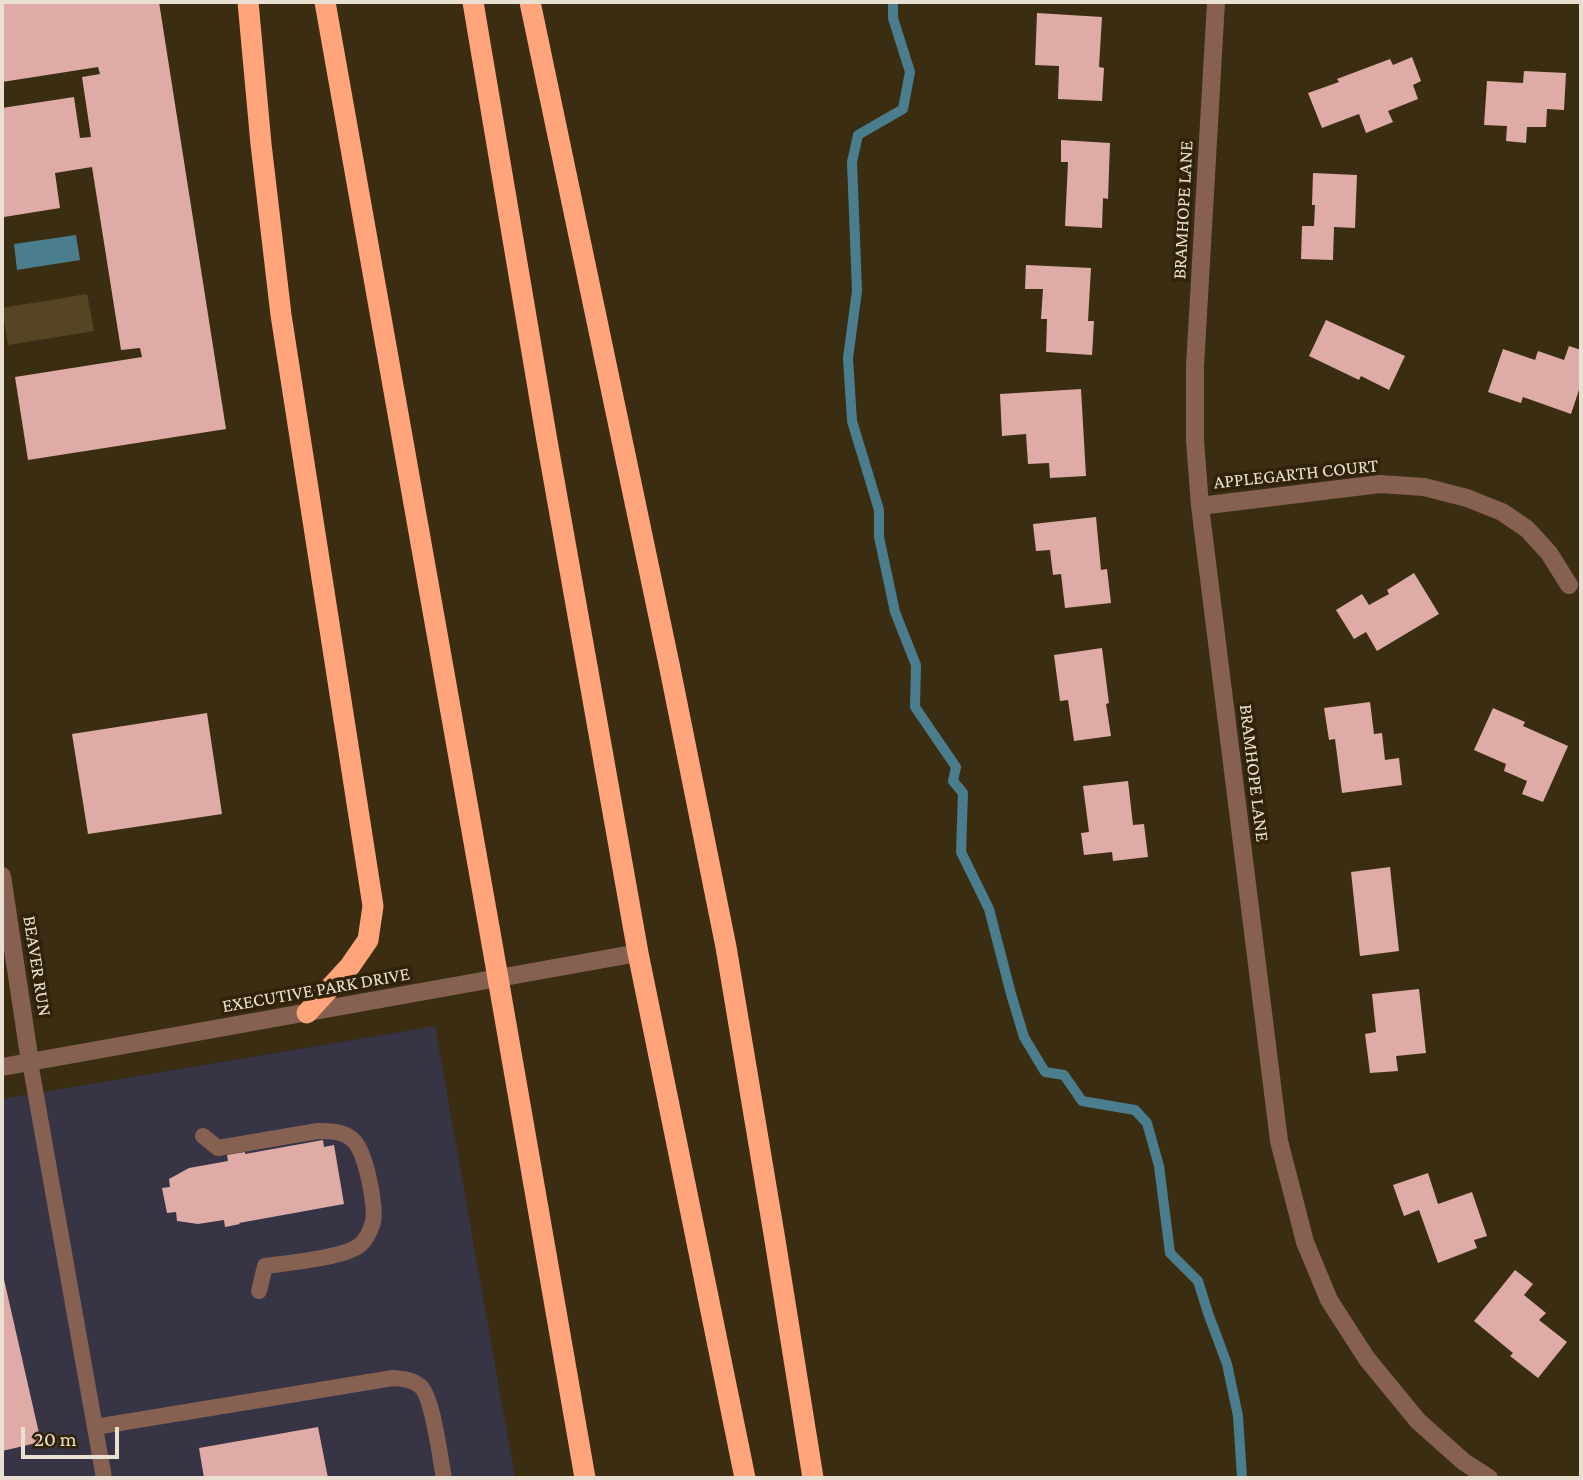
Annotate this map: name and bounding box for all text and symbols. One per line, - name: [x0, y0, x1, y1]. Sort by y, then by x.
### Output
- street label: BRAMHOPE LANE: [1168, 140, 1198, 280]
- street label: APPLEGARTH COURT: [1213, 454, 1379, 494]
- street label: BRAMHOPE LANE: [1234, 703, 1274, 843]
- street label: BEAVER RUN: [18, 914, 56, 1018]
- street label: EXECUTIVE PARK DRIVE: [220, 962, 412, 1018]
- scale bar: [24, 1414, 122, 1458]
- text: 20 m: [34, 1427, 77, 1451]

